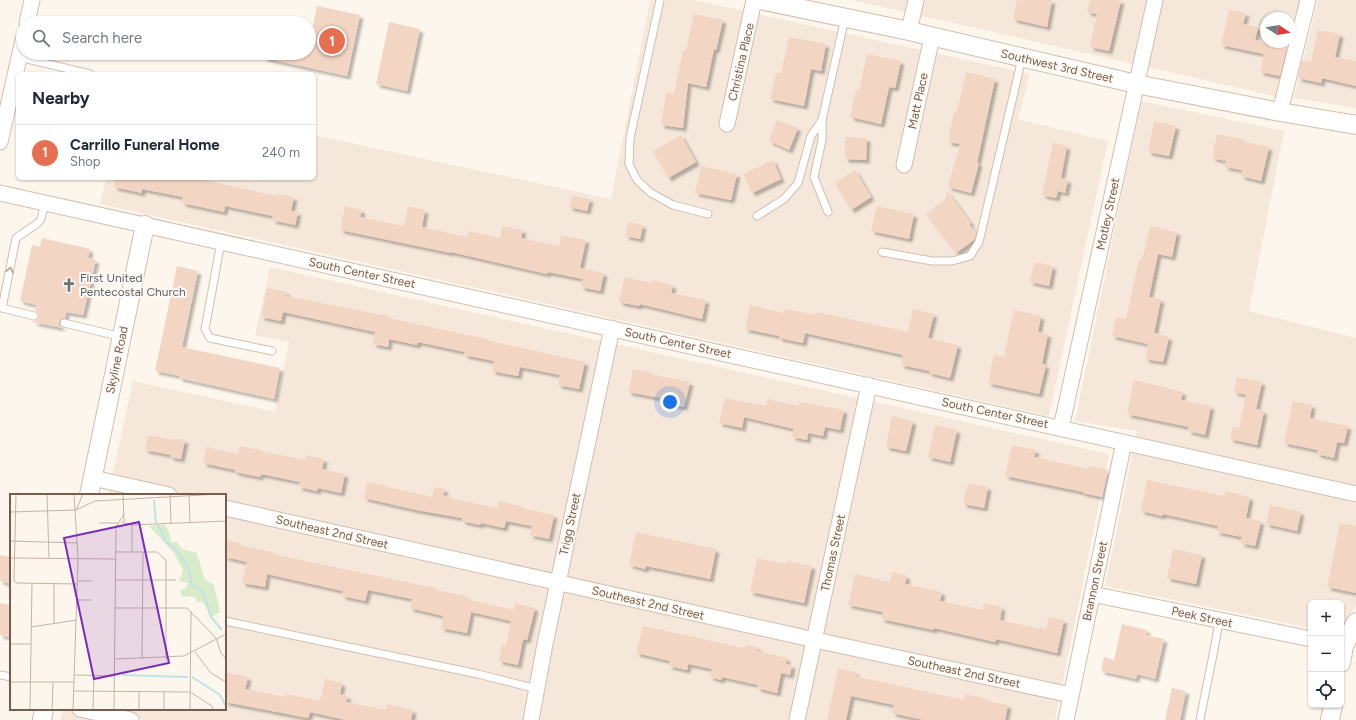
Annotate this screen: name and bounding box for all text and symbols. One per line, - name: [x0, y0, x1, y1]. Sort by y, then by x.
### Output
- north arrow: [1260, 12, 1296, 48]
- search box: [16, 16, 316, 60]
- street label: Christina Place: [725, 21, 757, 102]
- pin: 1: [319, 26, 345, 56]
- icon: search: [30, 27, 52, 49]
- text: Search here: [62, 29, 142, 47]
- street label: Southwest 3rd Street: [999, 46, 1115, 86]
- street label: Matt Place: [905, 71, 931, 130]
- text: Nearby: [32, 88, 90, 108]
- text: Carrillo Funeral Home: [70, 136, 220, 154]
- text: 1: [42, 145, 48, 160]
- text: 240 m: [262, 145, 300, 160]
- text: Shop: [70, 154, 100, 169]
- street label: Motley Street: [1094, 176, 1123, 251]
- street label: South Center Street: [307, 255, 417, 291]
- one-way arrow: [5, 267, 13, 273]
- place label: First United Pentecostal Church: [80, 271, 186, 299]
- church icon: First United Pentecostal Church: [61, 277, 77, 293]
- street label: Skyline Road: [103, 325, 131, 395]
- street label: South Center Street: [623, 325, 733, 361]
- your location: [660, 392, 680, 412]
- street label: South Center Street: [940, 395, 1050, 431]
- street label: Trigg Street: [557, 491, 584, 557]
- inset map: [10, 494, 226, 710]
- street label: Southeast 2nd Street: [274, 512, 390, 552]
- street label: Thomas Street: [818, 513, 848, 593]
- street label: Brannon Street: [1080, 539, 1110, 622]
- street label: Southeast 2nd Street: [590, 583, 706, 623]
- map controls: [1308, 600, 1344, 708]
- button: +: [1308, 600, 1344, 636]
- street label: Peek Street: [1170, 604, 1234, 630]
- button: −: [1308, 636, 1344, 672]
- street label: Southeast 2nd Street: [906, 653, 1022, 691]
- button: locate: [1308, 672, 1344, 708]

